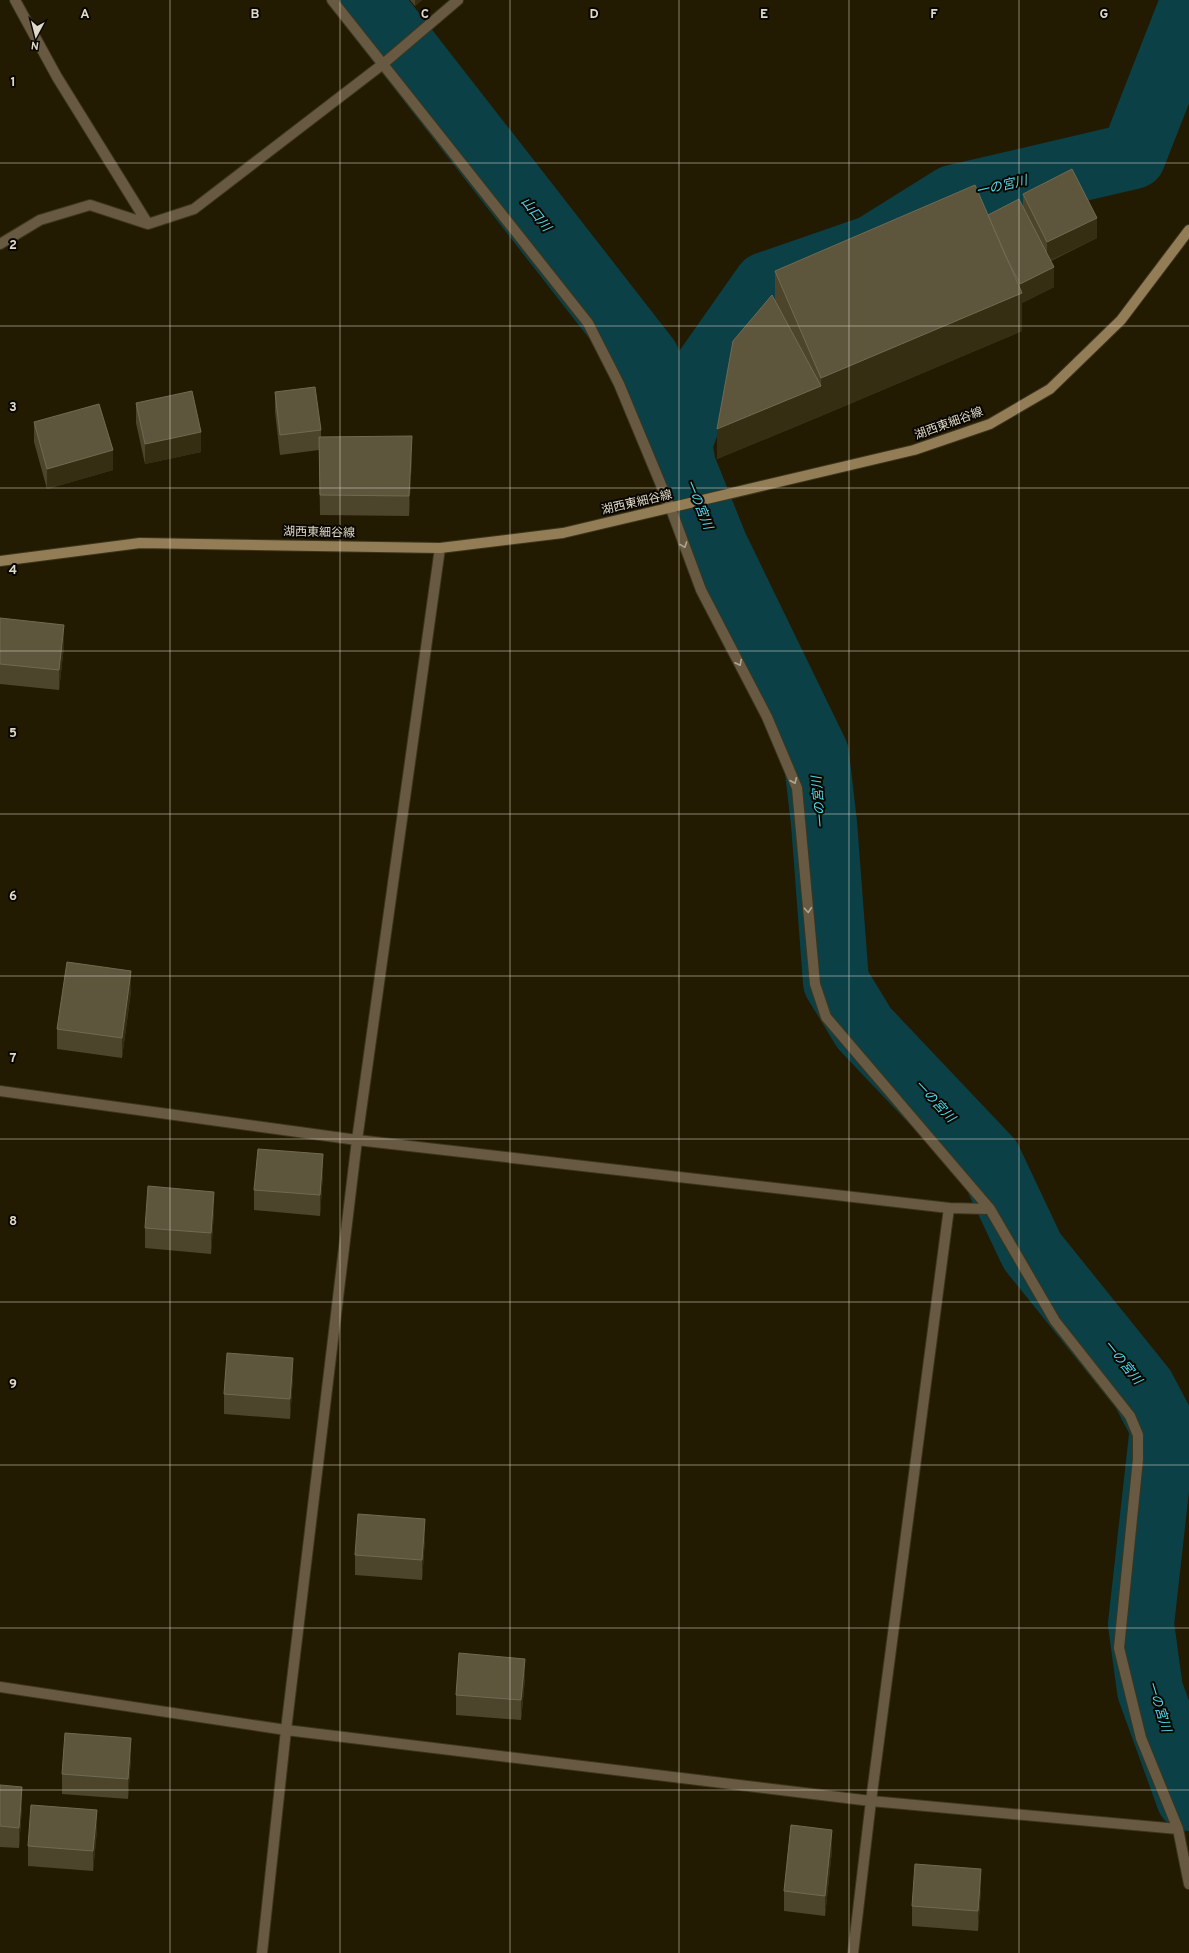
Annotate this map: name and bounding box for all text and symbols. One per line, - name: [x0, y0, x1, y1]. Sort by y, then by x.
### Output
- text: A: [80, 7, 90, 23]
- text: B: [251, 7, 260, 23]
- text: C: [421, 7, 429, 23]
- text: D: [589, 7, 599, 23]
- text: E: [760, 7, 768, 23]
- text: F: [930, 7, 938, 23]
- text: G: [1100, 7, 1109, 23]
- north arrow: [16, 16, 56, 56]
- text: N: [30, 38, 40, 52]
- text: 1: [10, 75, 16, 91]
- water label: 一の宮川: [975, 173, 1031, 201]
- water label: 山口川: [517, 195, 555, 237]
- text: 2: [9, 238, 17, 254]
- text: 3: [9, 400, 17, 416]
- street label: 湖西東細谷線: [912, 404, 986, 444]
- water label: 一の宮川: [681, 478, 716, 534]
- street label: 湖西東細谷線: [600, 487, 674, 519]
- street label: 湖西東細谷線: [283, 524, 355, 542]
- one-way arrow: [680, 542, 688, 549]
- text: 4: [9, 563, 17, 579]
- one-way arrow: [734, 659, 742, 666]
- text: 5: [9, 726, 17, 742]
- water label: 一の宮川: [810, 773, 830, 829]
- one-way arrow: [789, 776, 797, 784]
- text: 6: [9, 889, 17, 905]
- one-way arrow: [804, 907, 813, 913]
- text: 7: [10, 1051, 17, 1067]
- water label: 一の宮川: [910, 1078, 959, 1128]
- text: 8: [9, 1214, 17, 1230]
- water label: 一の宮川: [1099, 1338, 1146, 1390]
- text: 9: [9, 1377, 17, 1393]
- water label: 一の宮川: [1143, 1680, 1174, 1736]

